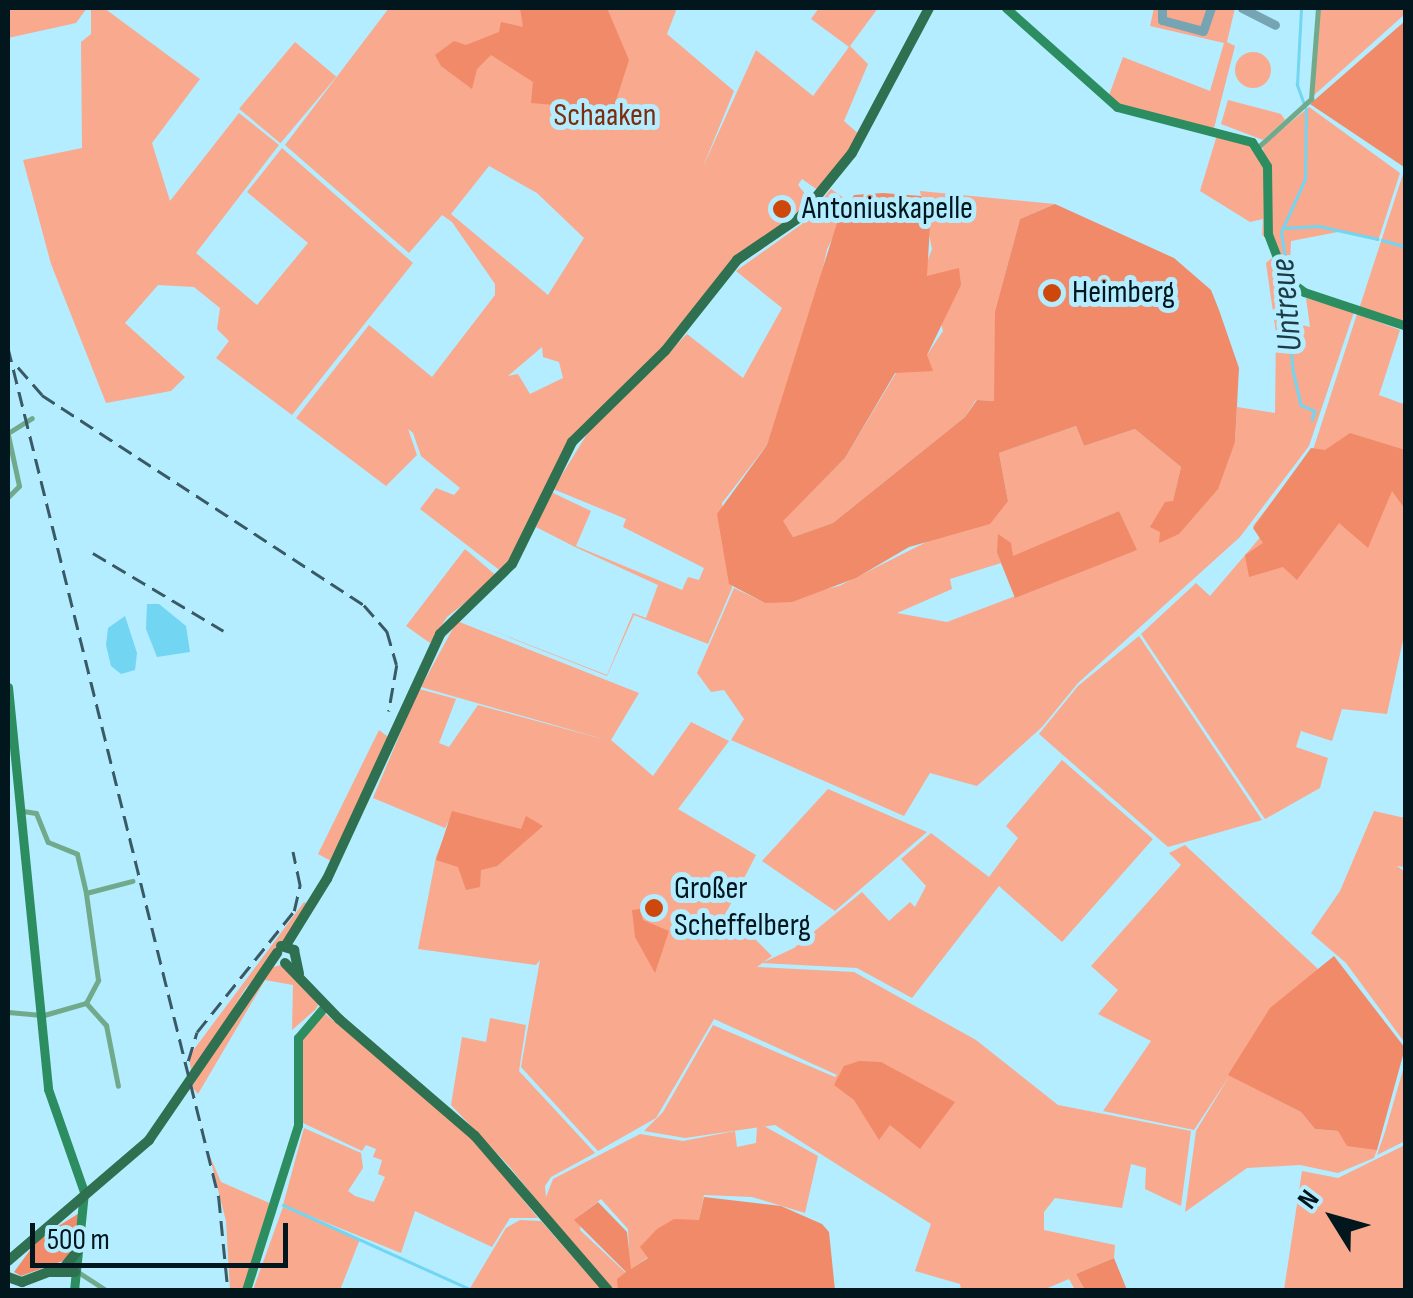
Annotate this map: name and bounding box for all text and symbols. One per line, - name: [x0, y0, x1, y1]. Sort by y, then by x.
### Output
- park label: Schaaken: [553, 97, 657, 135]
- place label: Antoniuskapelle: [802, 190, 973, 228]
- marker: Antoniuskapelle: [771, 198, 793, 220]
- water label: Untreue: [1262, 257, 1312, 353]
- place label: Heimberg: [1072, 274, 1175, 312]
- marker: Heimberg: [1041, 282, 1063, 304]
- place label: Großer Scheffelberg: [674, 871, 811, 946]
- marker: Großer Scheffelberg: [643, 897, 665, 919]
- north arrow: [1283, 1168, 1383, 1268]
- text: N: [1291, 1184, 1326, 1216]
- scale bar: [35, 1203, 292, 1265]
- text: 500 m: [47, 1222, 110, 1258]

